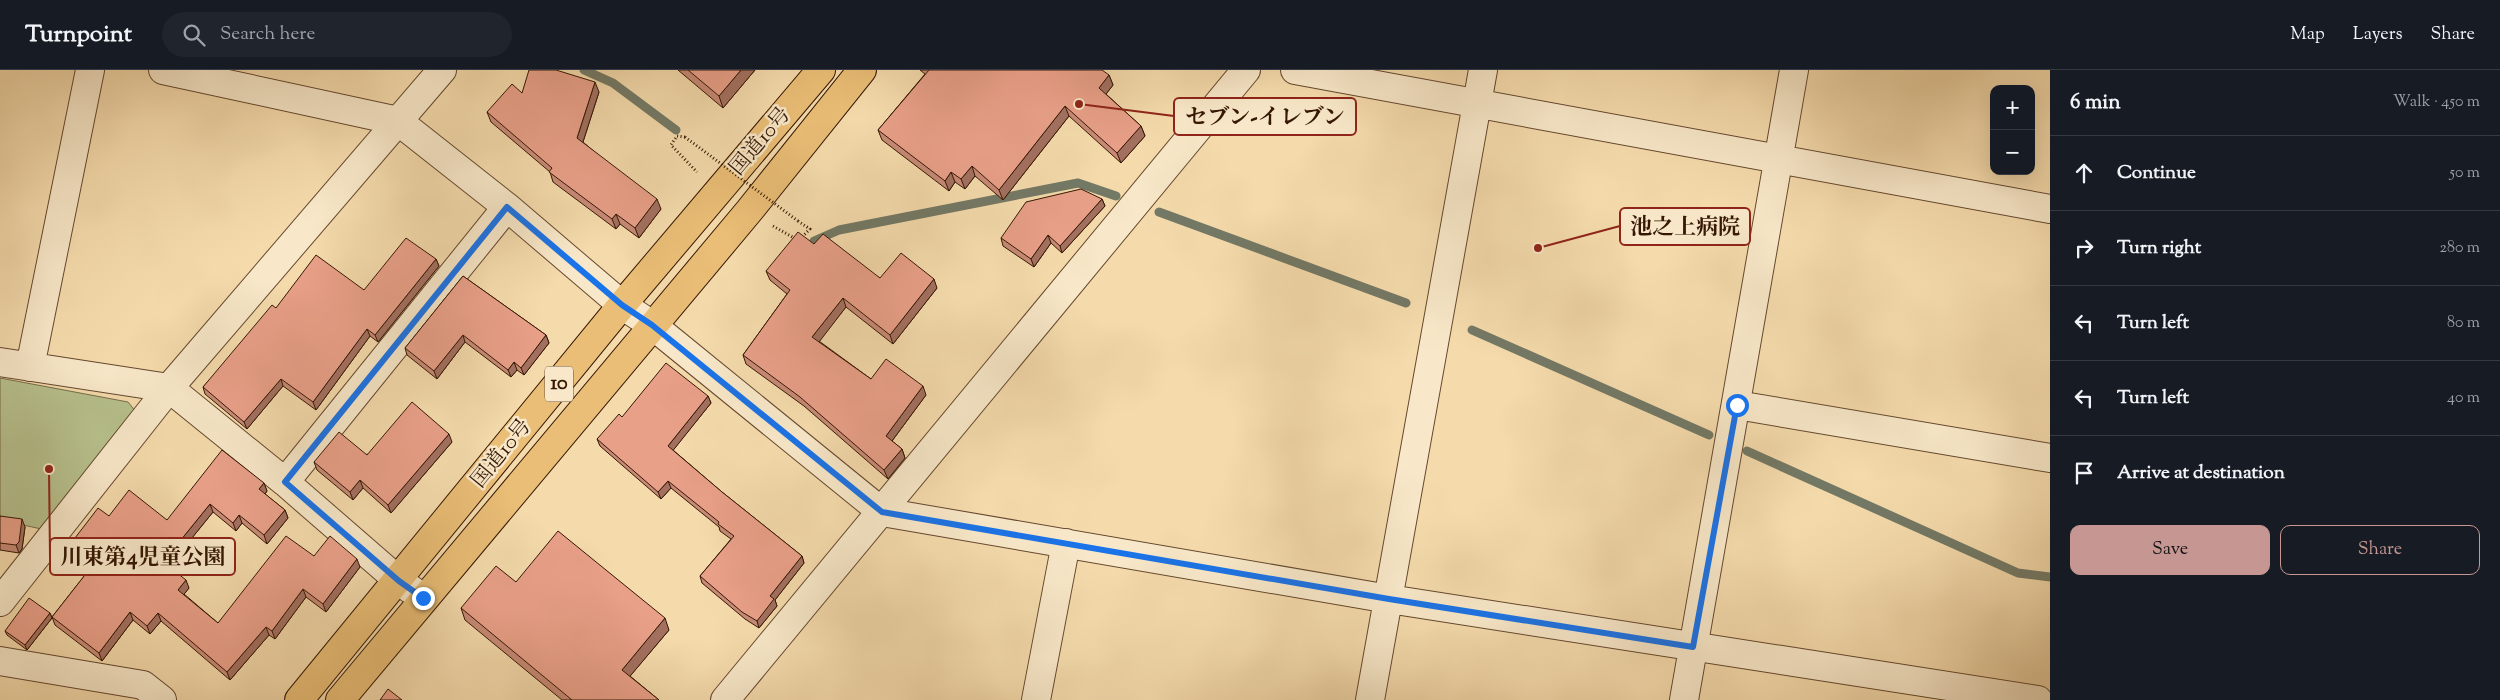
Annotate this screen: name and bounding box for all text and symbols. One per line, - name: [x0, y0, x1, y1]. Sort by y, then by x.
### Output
- search box: [162, 12, 512, 57]
- text: Turnpoint: [25, 18, 132, 52]
- icon: search: [180, 21, 208, 49]
- text: Search here: [220, 21, 315, 48]
- text: Map: [2290, 22, 2325, 48]
- text: Layers: [2353, 22, 2403, 48]
- text: Share: [2431, 22, 2475, 48]
- map controls: [1990, 85, 2035, 175]
- button: +: [1990, 85, 2035, 130]
- text: 6 min: [2070, 88, 2121, 118]
- text: Walk · 450 m: [2393, 91, 2480, 114]
- callout: セブン-イレブン: [1174, 98, 1356, 135]
- street label: 国道10号: [723, 101, 799, 183]
- text: セブン-イレブン: [1185, 103, 1345, 135]
- button: −: [1990, 130, 2035, 175]
- icon: ahead: [2070, 159, 2098, 187]
- text: Continue: [2117, 160, 2196, 187]
- text: 50 m: [2449, 162, 2480, 185]
- callout: 池之上病院: [1620, 208, 1750, 245]
- text: 池之上病院: [1630, 213, 1740, 245]
- icon: right: [2070, 234, 2098, 262]
- text: Turn right: [2117, 235, 2201, 262]
- text: 280 m: [2439, 237, 2480, 260]
- icon: left: [2070, 309, 2098, 337]
- text: Turn left: [2117, 310, 2189, 337]
- text: 80 m: [2447, 312, 2480, 335]
- road number: 10: [545, 366, 573, 402]
- icon: left: [2070, 384, 2098, 412]
- text: Turn left: [2117, 385, 2189, 412]
- text: 40 m: [2447, 387, 2480, 410]
- route start: [1726, 394, 1749, 417]
- street label: 国道10号: [465, 413, 539, 495]
- icon: arrive: [2070, 459, 2098, 487]
- text: Arrive at destination: [2117, 460, 2285, 487]
- button: Save: [2070, 525, 2270, 575]
- button: Share: [2280, 525, 2480, 575]
- callout: 川東第4児童公園: [50, 538, 235, 575]
- text: 川東第4児童公園: [60, 543, 226, 575]
- route end: [412, 587, 435, 610]

